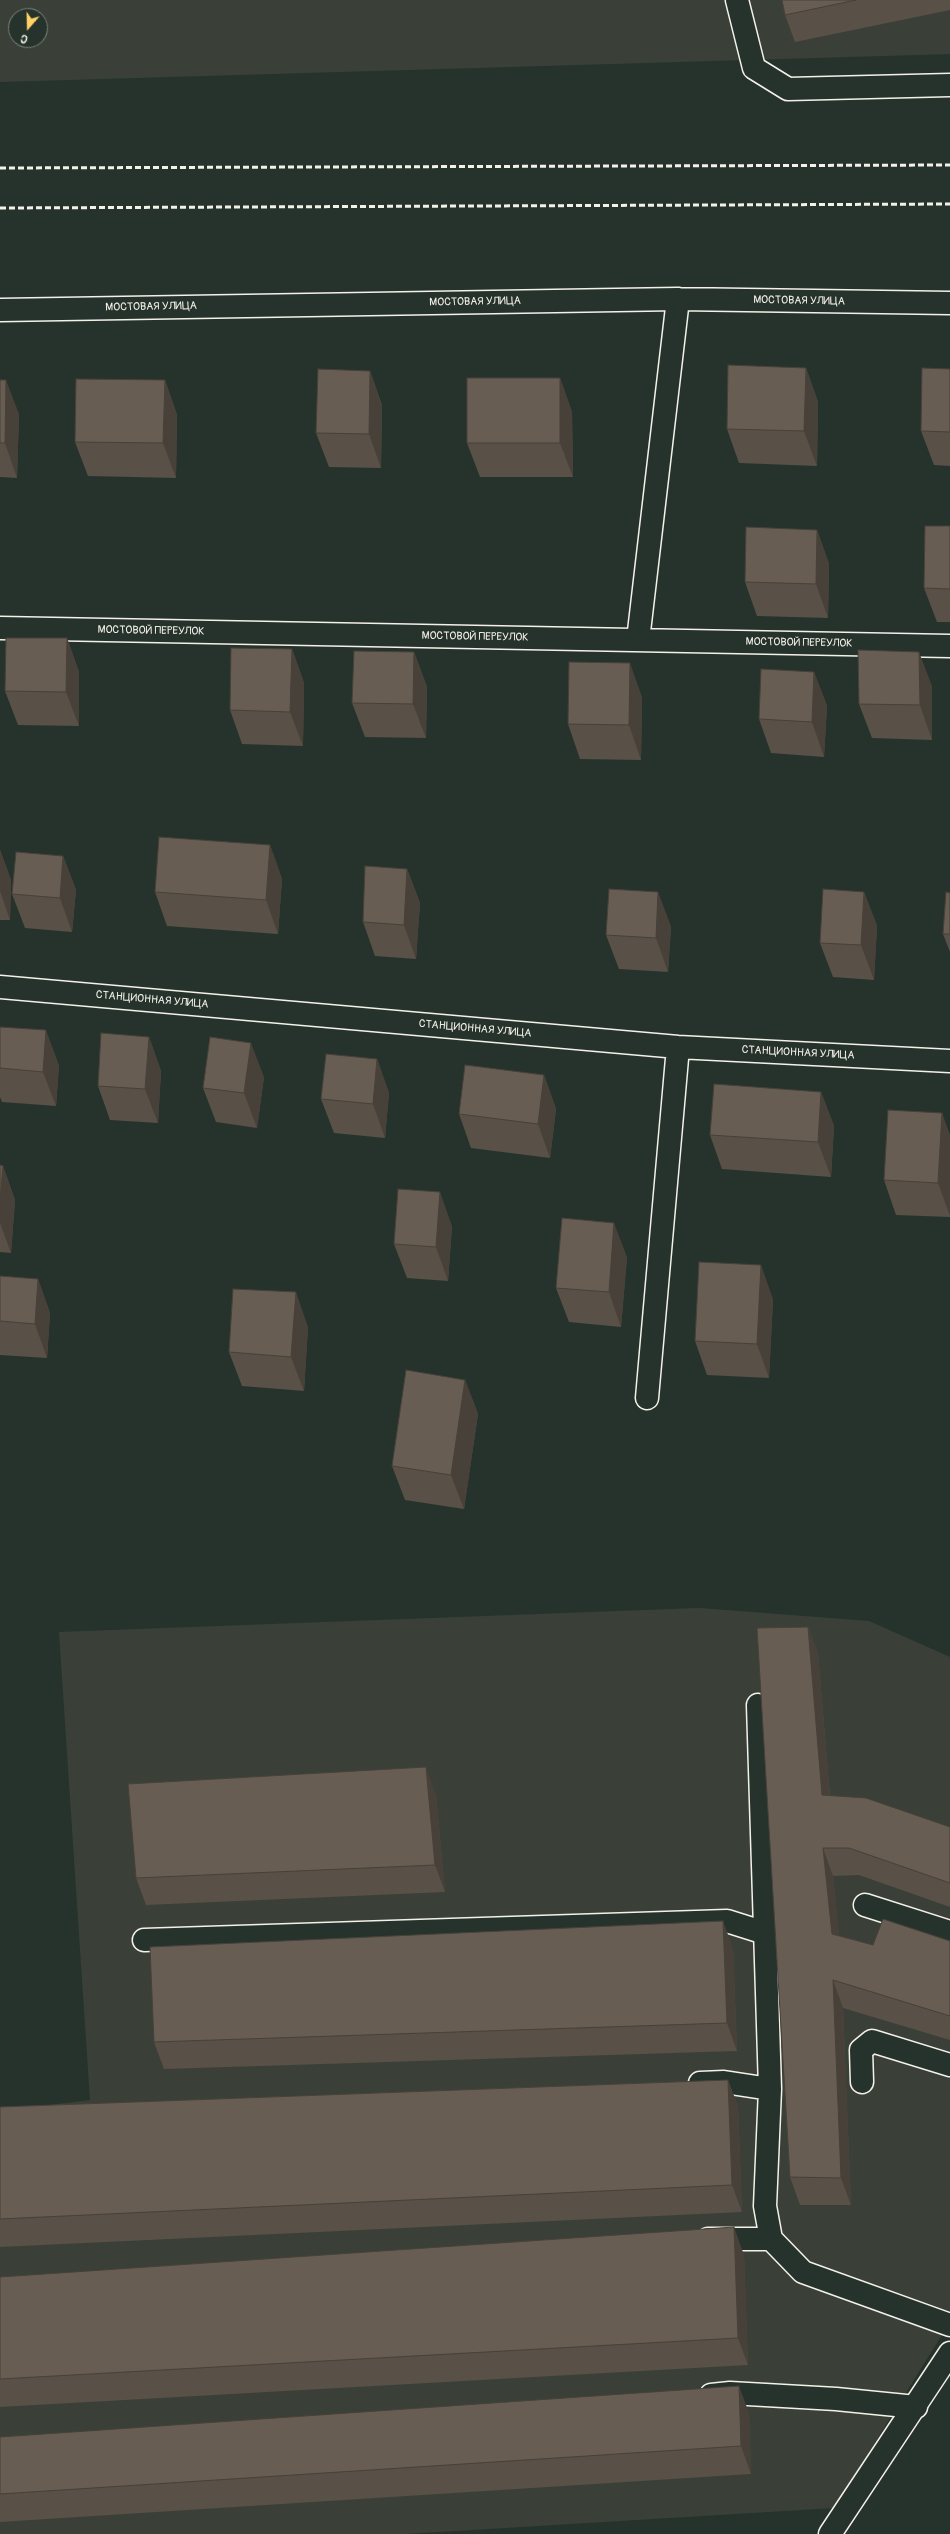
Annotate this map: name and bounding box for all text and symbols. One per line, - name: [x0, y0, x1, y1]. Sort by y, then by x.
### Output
- north arrow: [8, 8, 48, 48]
- text: С: [19, 32, 29, 46]
- street label: МОСТОВАЯ УЛИЦА: [753, 294, 845, 308]
- street label: МОСТОВАЯ УЛИЦА: [429, 295, 521, 309]
- street label: МОСТОВАЯ УЛИЦА: [105, 300, 197, 314]
- street label: МОСТОВОЙ ПЕРЕУЛОК: [97, 623, 205, 639]
- street label: МОСТОВОЙ ПЕРЕУЛОК: [421, 629, 529, 645]
- street label: МОСТОВОЙ ПЕРЕУЛОК: [745, 635, 853, 651]
- street label: СТАНЦИОННАЯ УЛИЦА: [95, 989, 209, 1011]
- street label: СТАНЦИОННАЯ УЛИЦА: [418, 1018, 532, 1040]
- street label: СТАНЦИОННАЯ УЛИЦА: [741, 1043, 855, 1063]

